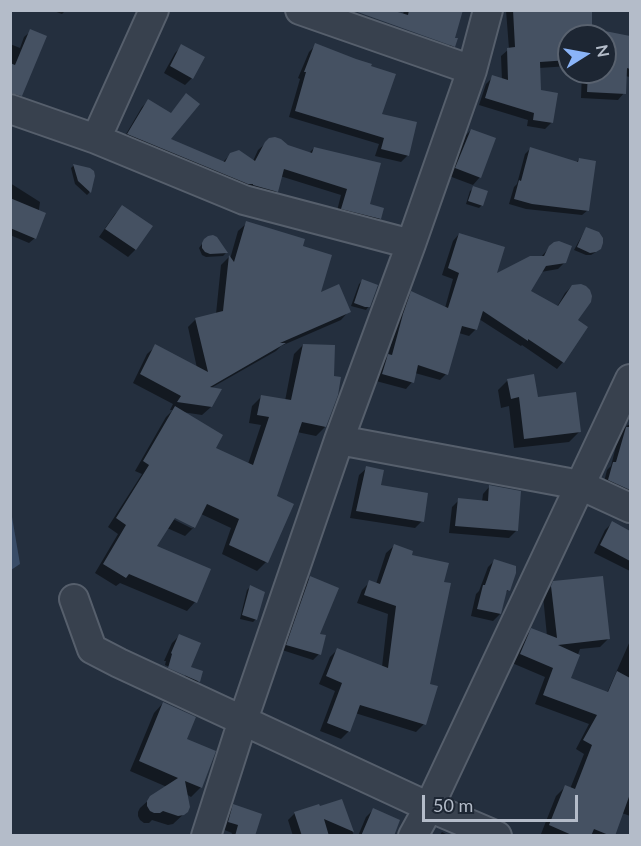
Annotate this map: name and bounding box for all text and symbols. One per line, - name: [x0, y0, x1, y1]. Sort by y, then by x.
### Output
- north arrow: [557, 24, 617, 84]
- text: N: [593, 43, 614, 59]
- scale bar: [425, 783, 581, 821]
- text: 50 m: [433, 794, 473, 816]

